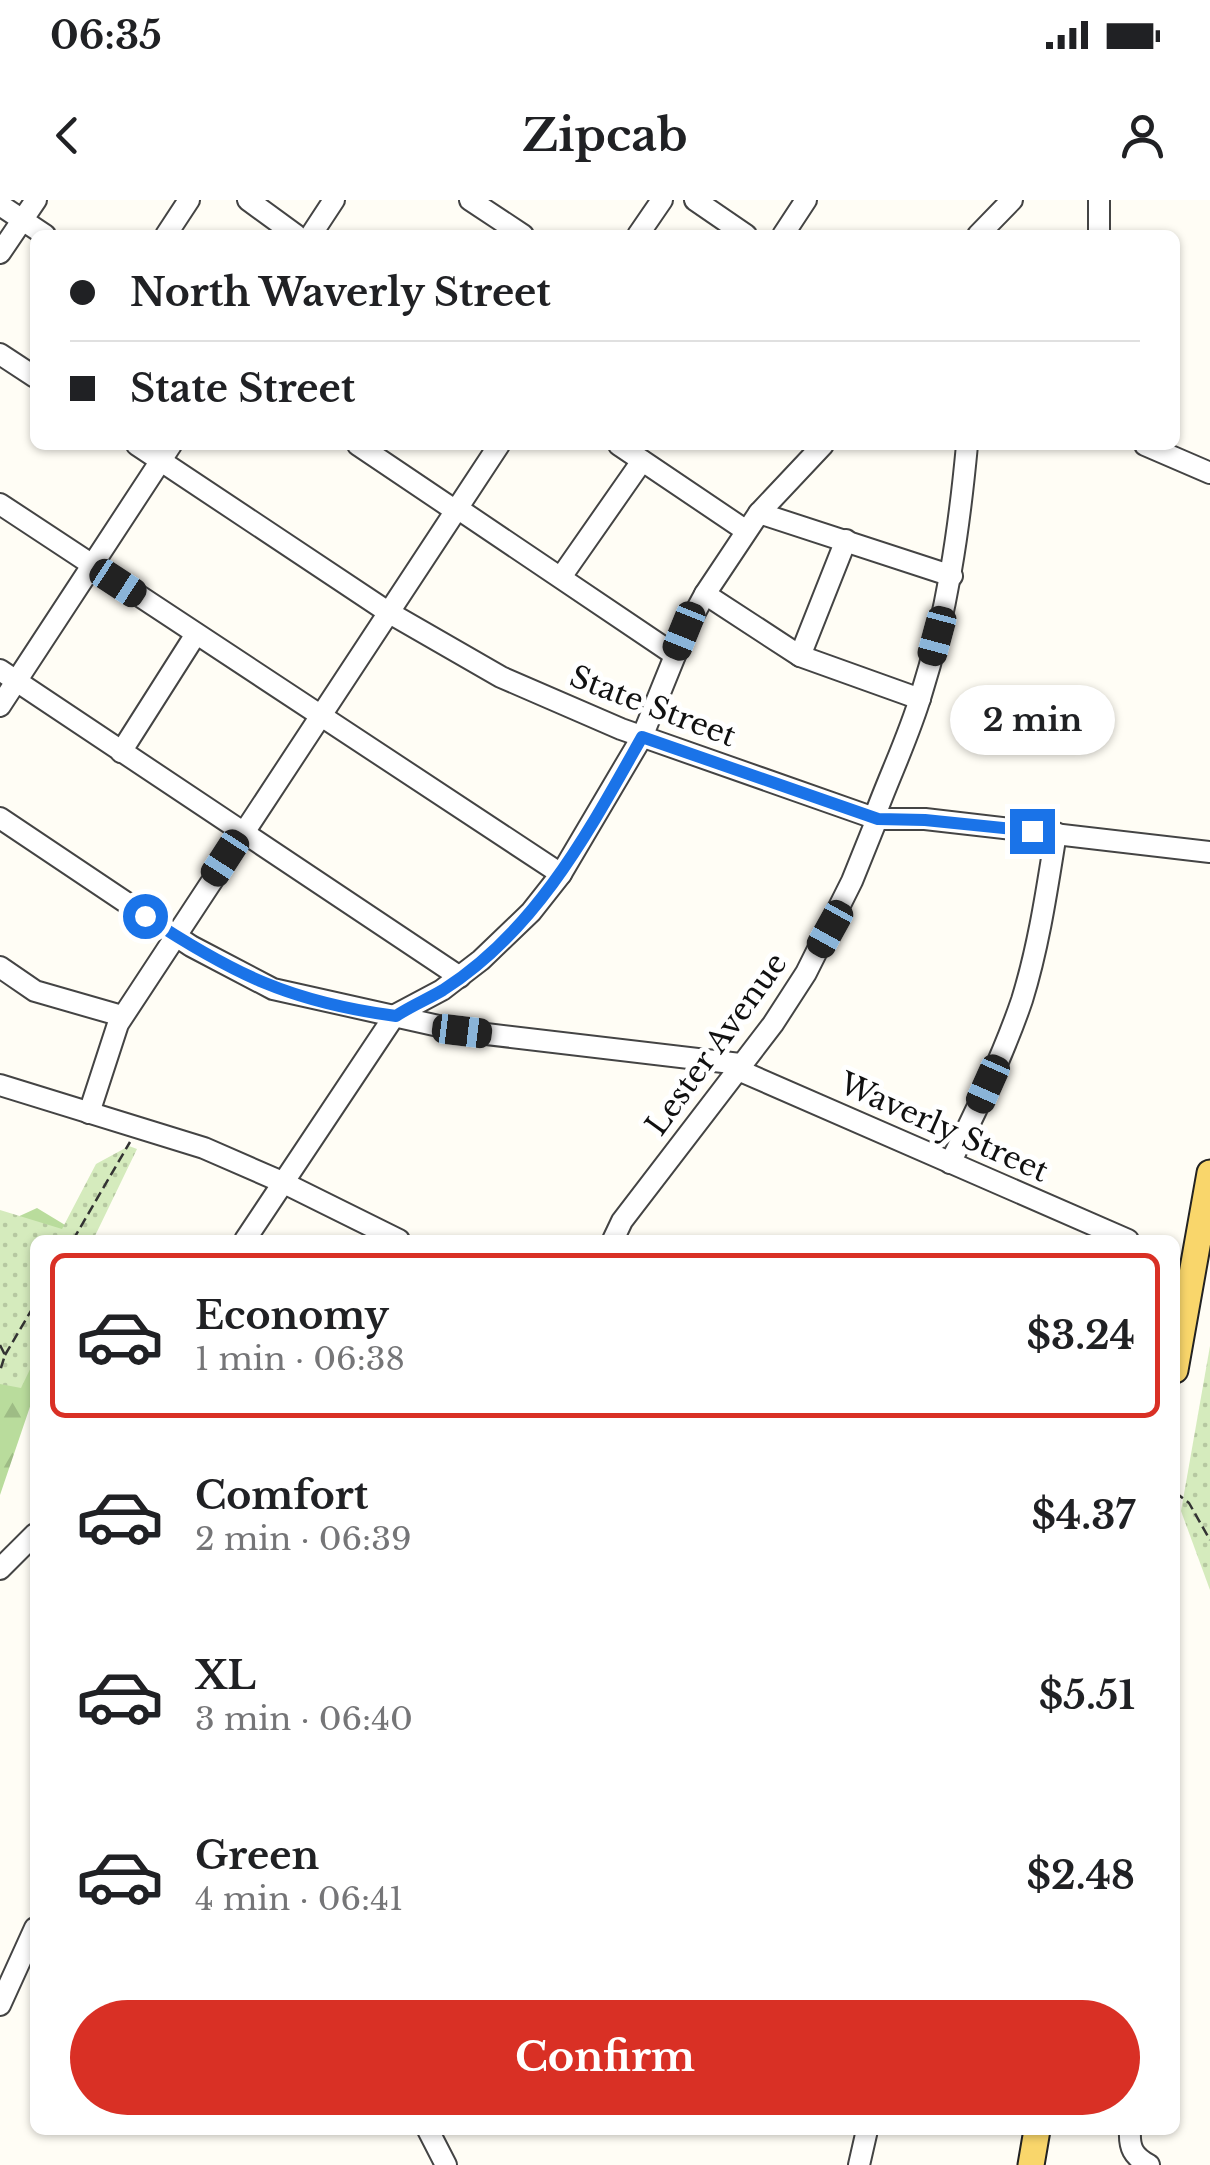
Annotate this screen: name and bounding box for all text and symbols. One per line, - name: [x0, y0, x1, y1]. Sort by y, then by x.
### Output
- text: 06:35: [50, 12, 162, 59]
- text: Zipcab: [522, 107, 688, 163]
- icon: back: [40, 108, 95, 163]
- icon: person: [1115, 108, 1170, 163]
- text: North Waverly Street: [130, 269, 551, 316]
- text: State Street: [130, 365, 355, 412]
- car: [85, 554, 151, 612]
- car: [659, 598, 709, 664]
- car: [915, 603, 959, 669]
- street label: State Street: [565, 657, 742, 755]
- callout: 2 min: [950, 686, 1114, 756]
- text: 2 min: [983, 700, 1082, 740]
- route end: [1010, 809, 1055, 854]
- car: [196, 825, 254, 891]
- route start: [123, 894, 168, 939]
- car: [802, 895, 858, 963]
- street label: Lester Avenue: [637, 946, 795, 1142]
- car: [430, 1012, 494, 1050]
- car: [962, 1050, 1014, 1118]
- street label: Waverly Street: [833, 1064, 1055, 1190]
- icon: car: [75, 1291, 165, 1381]
- text: Economy: [195, 1292, 389, 1339]
- text: $3.24: [1026, 1312, 1135, 1359]
- text: 1 min · 06:38: [195, 1339, 405, 1379]
- icon: car: [75, 1471, 165, 1561]
- text: Comfort: [195, 1472, 368, 1519]
- text: $4.37: [1032, 1492, 1135, 1539]
- text: 2 min · 06:39: [195, 1519, 412, 1559]
- icon: car: [75, 1651, 165, 1741]
- text: XL: [195, 1652, 256, 1699]
- text: $5.51: [1039, 1672, 1135, 1719]
- text: 3 min · 06:40: [195, 1699, 413, 1739]
- icon: car: [75, 1831, 165, 1921]
- text: Green: [195, 1832, 319, 1879]
- text: $2.48: [1027, 1852, 1135, 1899]
- text: 4 min · 06:41: [195, 1879, 403, 1919]
- button: Confirm: [70, 2000, 1140, 2115]

